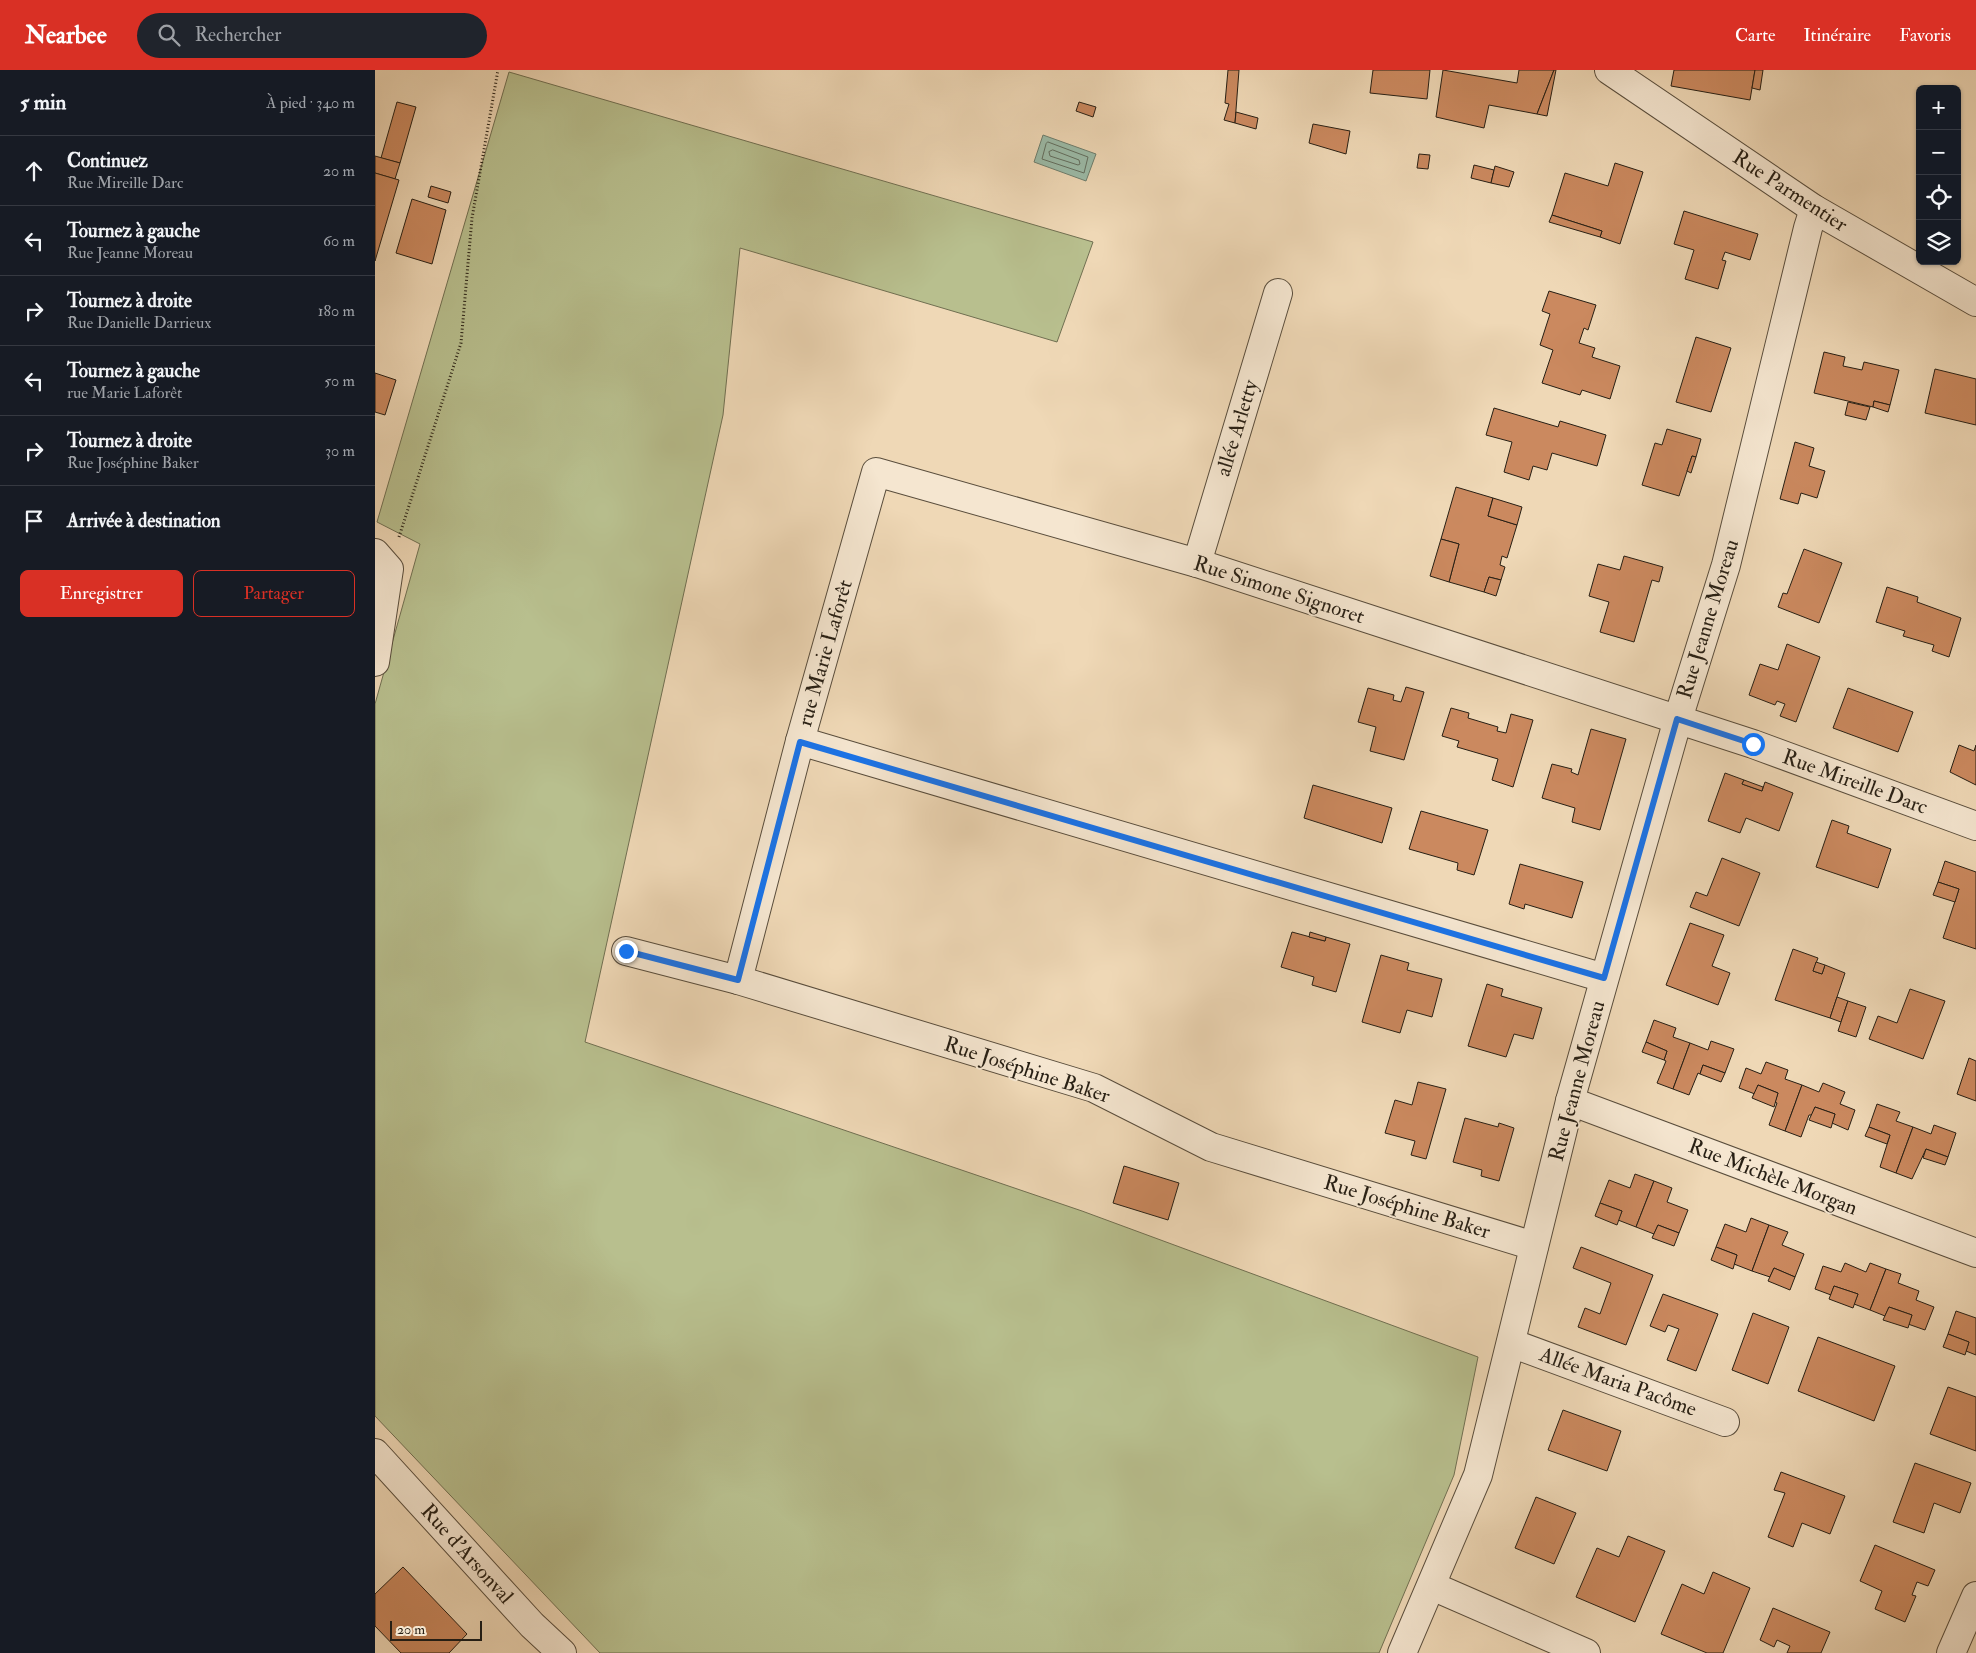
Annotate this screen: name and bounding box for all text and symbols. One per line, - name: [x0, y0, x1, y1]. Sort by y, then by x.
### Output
- search box: [137, 13, 487, 58]
- text: Nearbee: [25, 20, 107, 51]
- icon: search: [155, 21, 183, 49]
- text: Rechercher: [195, 23, 281, 47]
- text: Carte: [1735, 24, 1776, 47]
- text: Itinéraire: [1804, 24, 1871, 47]
- text: Favoris: [1899, 24, 1951, 47]
- map controls: [1916, 85, 1961, 265]
- button: +: [1916, 85, 1961, 130]
- text: 5 min: [20, 89, 66, 116]
- text: À pied · 340 m: [266, 93, 355, 113]
- button: −: [1916, 130, 1961, 175]
- street label: Rue Parmentier: [1727, 144, 1853, 238]
- text: Continuez: [67, 149, 148, 173]
- icon: ahead: [20, 157, 48, 185]
- text: 20 m: [323, 161, 355, 181]
- text: Rue Mireille Darc: [67, 173, 183, 193]
- button: locate: [1916, 175, 1961, 220]
- text: Tournez à gauche: [67, 219, 200, 243]
- button: layers: [1916, 220, 1961, 265]
- icon: left: [20, 227, 48, 255]
- text: 60 m: [323, 231, 355, 251]
- text: Rue Jeanne Moreau: [67, 243, 193, 263]
- text: Tournez à droite: [67, 289, 192, 313]
- icon: right: [20, 297, 48, 325]
- text: 180 m: [318, 301, 355, 321]
- text: Rue Danielle Darrieux: [67, 313, 211, 333]
- text: Tournez à gauche: [67, 359, 200, 383]
- icon: left: [20, 367, 48, 395]
- text: 50 m: [324, 371, 355, 391]
- street label: allée Arletty: [1210, 376, 1265, 479]
- text: rue Marie Laforêt: [67, 383, 182, 403]
- text: Tournez à droite: [67, 429, 192, 453]
- icon: right: [20, 437, 48, 465]
- text: 30 m: [325, 441, 355, 461]
- text: Rue Joséphine Baker: [67, 453, 199, 473]
- icon: arrive: [20, 507, 48, 535]
- text: Arrivée à destination: [67, 509, 221, 533]
- street label: Rue Jeanne Moreau: [1671, 536, 1745, 702]
- street label: Rue Simone Signoret: [1190, 550, 1368, 630]
- button: Enregistrer: [20, 570, 183, 617]
- button: Partager: [193, 570, 355, 617]
- street label: rue Marie Laforêt: [791, 576, 859, 729]
- route start: [1742, 733, 1765, 756]
- street label: Rue Mireille Darc: [1779, 743, 1932, 821]
- route end: [615, 940, 638, 963]
- street label: Rue Jeanne Moreau: [1543, 998, 1611, 1164]
- street label: Rue Joséphine Baker: [941, 1030, 1114, 1110]
- street label: Rue Michèle Morgan: [1685, 1132, 1862, 1222]
- street label: Rue Joséphine Baker: [1320, 1169, 1494, 1245]
- street label: Allée Maria Pacôme: [1535, 1341, 1700, 1423]
- street label: Rue d'Arsonval: [415, 1498, 520, 1610]
- scale bar: [390, 1618, 483, 1641]
- text: 20 m: [397, 1621, 425, 1638]

